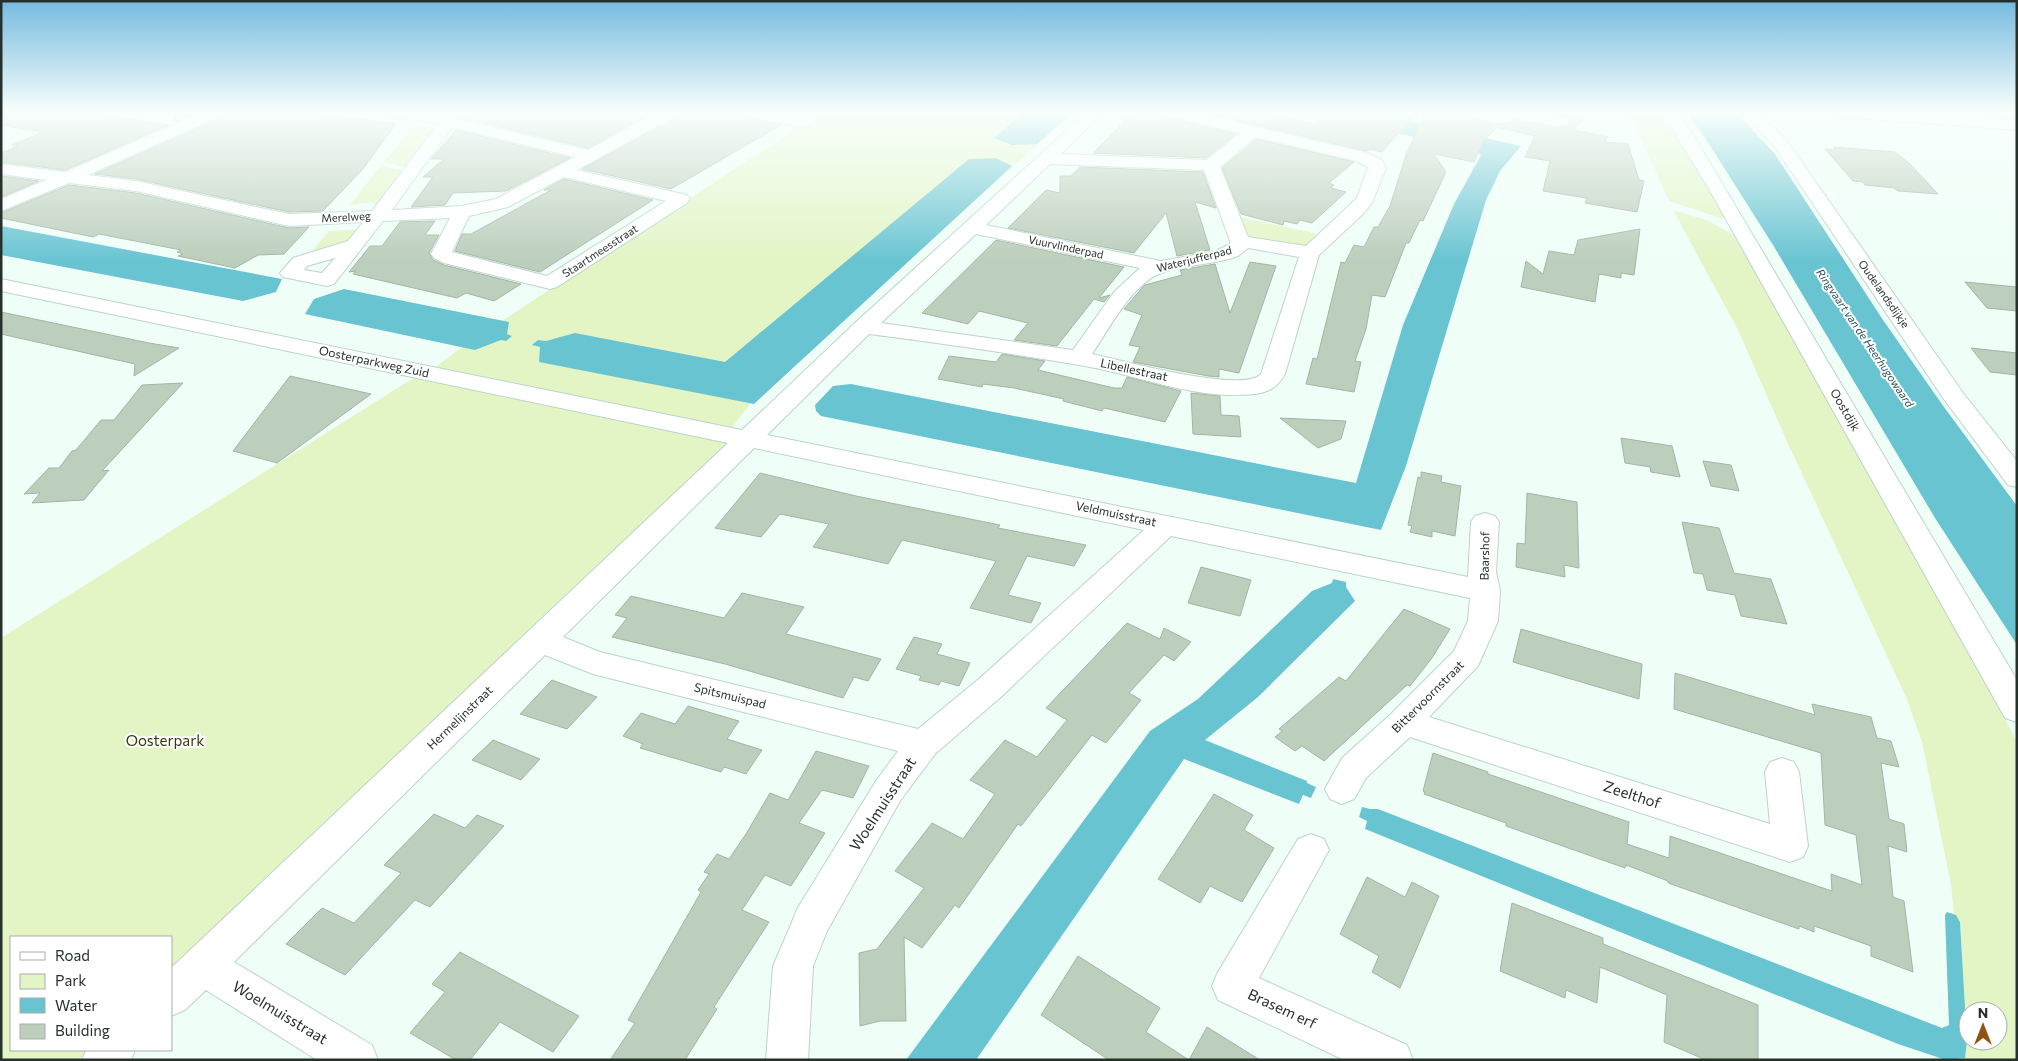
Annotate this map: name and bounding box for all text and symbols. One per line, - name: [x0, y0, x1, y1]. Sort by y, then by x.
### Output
- street label: Merelweg: [321, 209, 371, 224]
- street label: Staartmeesstraat: [560, 221, 640, 280]
- street label: Vuurvlinderpad: [1027, 232, 1105, 261]
- street label: Waterjufferpad: [1155, 243, 1233, 274]
- street label: Oudelandsdijkje: [1856, 257, 1913, 330]
- water label: Ringvaart van de Heerhugowaard: [1814, 266, 1917, 410]
- street label: Oosterparkweg Zuid: [318, 343, 431, 380]
- street label: Libellestraat: [1099, 355, 1169, 383]
- street label: Oostdijk: [1828, 386, 1864, 434]
- street label: Veldmuisstraat: [1075, 498, 1158, 528]
- street label: Baarshof: [1477, 531, 1491, 581]
- street label: Bittervoornstraat: [1388, 657, 1466, 735]
- street label: Spitsmuispad: [693, 679, 768, 711]
- street label: Hermelijnstraat: [424, 683, 495, 752]
- park label: Oosterpark: [126, 731, 204, 749]
- street label: Woelmuisstraat: [845, 753, 919, 854]
- street label: Zeelthof: [1601, 776, 1663, 812]
- legend: [10, 936, 172, 1051]
- text: Road: [55, 946, 90, 964]
- text: Park: [55, 971, 86, 989]
- street label: Woelmuisstraat: [230, 977, 331, 1048]
- street label: Brasem erf: [1245, 984, 1320, 1032]
- text: Water: [55, 996, 97, 1014]
- north arrow: [1958, 1001, 2008, 1051]
- text: N: [1978, 1004, 1988, 1021]
- text: Building: [55, 1021, 110, 1039]

